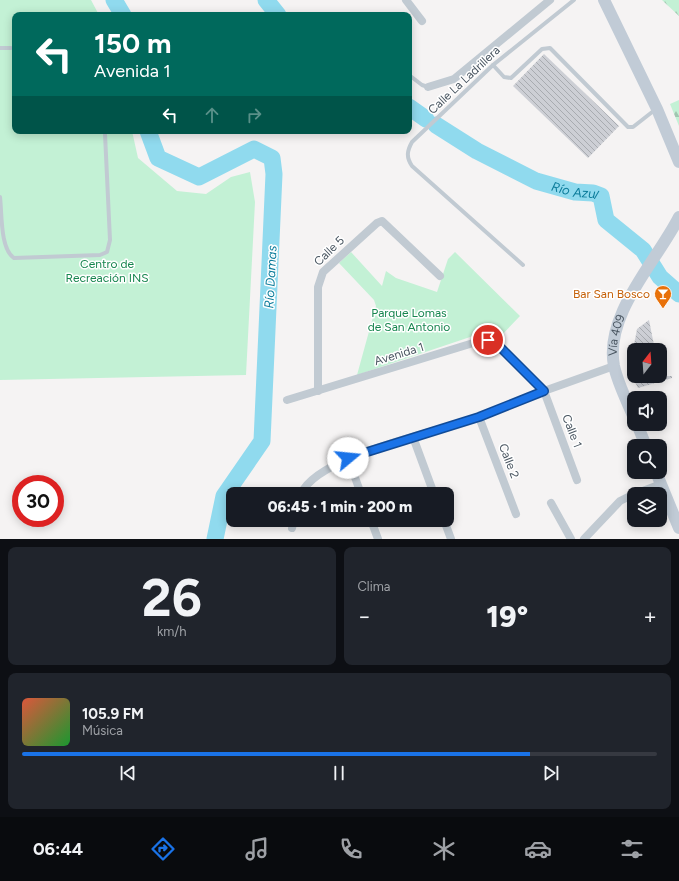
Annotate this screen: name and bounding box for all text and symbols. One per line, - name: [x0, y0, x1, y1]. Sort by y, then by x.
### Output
- text: 150 m: [94, 26, 171, 60]
- icon: left: [28, 28, 80, 80]
- street label: Calle La Ladrillera: [425, 43, 503, 117]
- text: Avenida 1: [94, 60, 171, 82]
- icon: left: [159, 104, 181, 126]
- icon: ahead: [201, 104, 223, 126]
- icon: right: [243, 104, 265, 126]
- water label: Río Azul: [550, 179, 601, 202]
- street label: Calle 5: [311, 233, 347, 269]
- water label: Río Damas: [261, 245, 280, 309]
- park label: Centro de Recreación INS: [65, 257, 149, 285]
- bar icon: Bar San Bosco: [653, 284, 673, 309]
- place label: Bar San Bosco: [573, 287, 650, 301]
- park label: Parque Lomas de San Antonio: [368, 306, 450, 334]
- street label: Vía 409: [606, 312, 628, 356]
- pin: [471, 323, 505, 357]
- icon: arrive: [477, 329, 499, 351]
- street label: Avenida 1: [372, 340, 426, 368]
- north arrow: [627, 343, 667, 383]
- map controls: [627, 343, 667, 527]
- button: sound: [627, 391, 667, 431]
- street label: Calle 1: [559, 412, 585, 450]
- position arrow: [327, 437, 369, 479]
- button: search: [627, 439, 667, 479]
- street label: Calle 2: [496, 442, 522, 480]
- speed limit sign: 30: [12, 475, 64, 527]
- button: layers: [627, 487, 667, 527]
- text: 06:45 · 1 min · 200 m: [268, 498, 412, 516]
- text: 26: [142, 567, 202, 629]
- text: Clima: [358, 579, 390, 594]
- text: 19°: [486, 598, 528, 635]
- text: −: [358, 603, 371, 630]
- text: +: [643, 603, 657, 630]
- text: km/h: [157, 624, 187, 639]
- text: 105.9 FM: [82, 705, 144, 723]
- text: Música: [82, 723, 123, 738]
- icon: previous: [117, 762, 139, 784]
- icon: pause: [328, 762, 350, 784]
- icon: next: [540, 762, 562, 784]
- icon: directions: [149, 835, 177, 863]
- icon: music: [243, 835, 271, 863]
- icon: phone: [337, 835, 365, 863]
- icon: climate: [430, 835, 458, 863]
- icon: car: [524, 835, 552, 863]
- icon: filters: [618, 835, 646, 863]
- text: 06:44: [33, 838, 83, 860]

